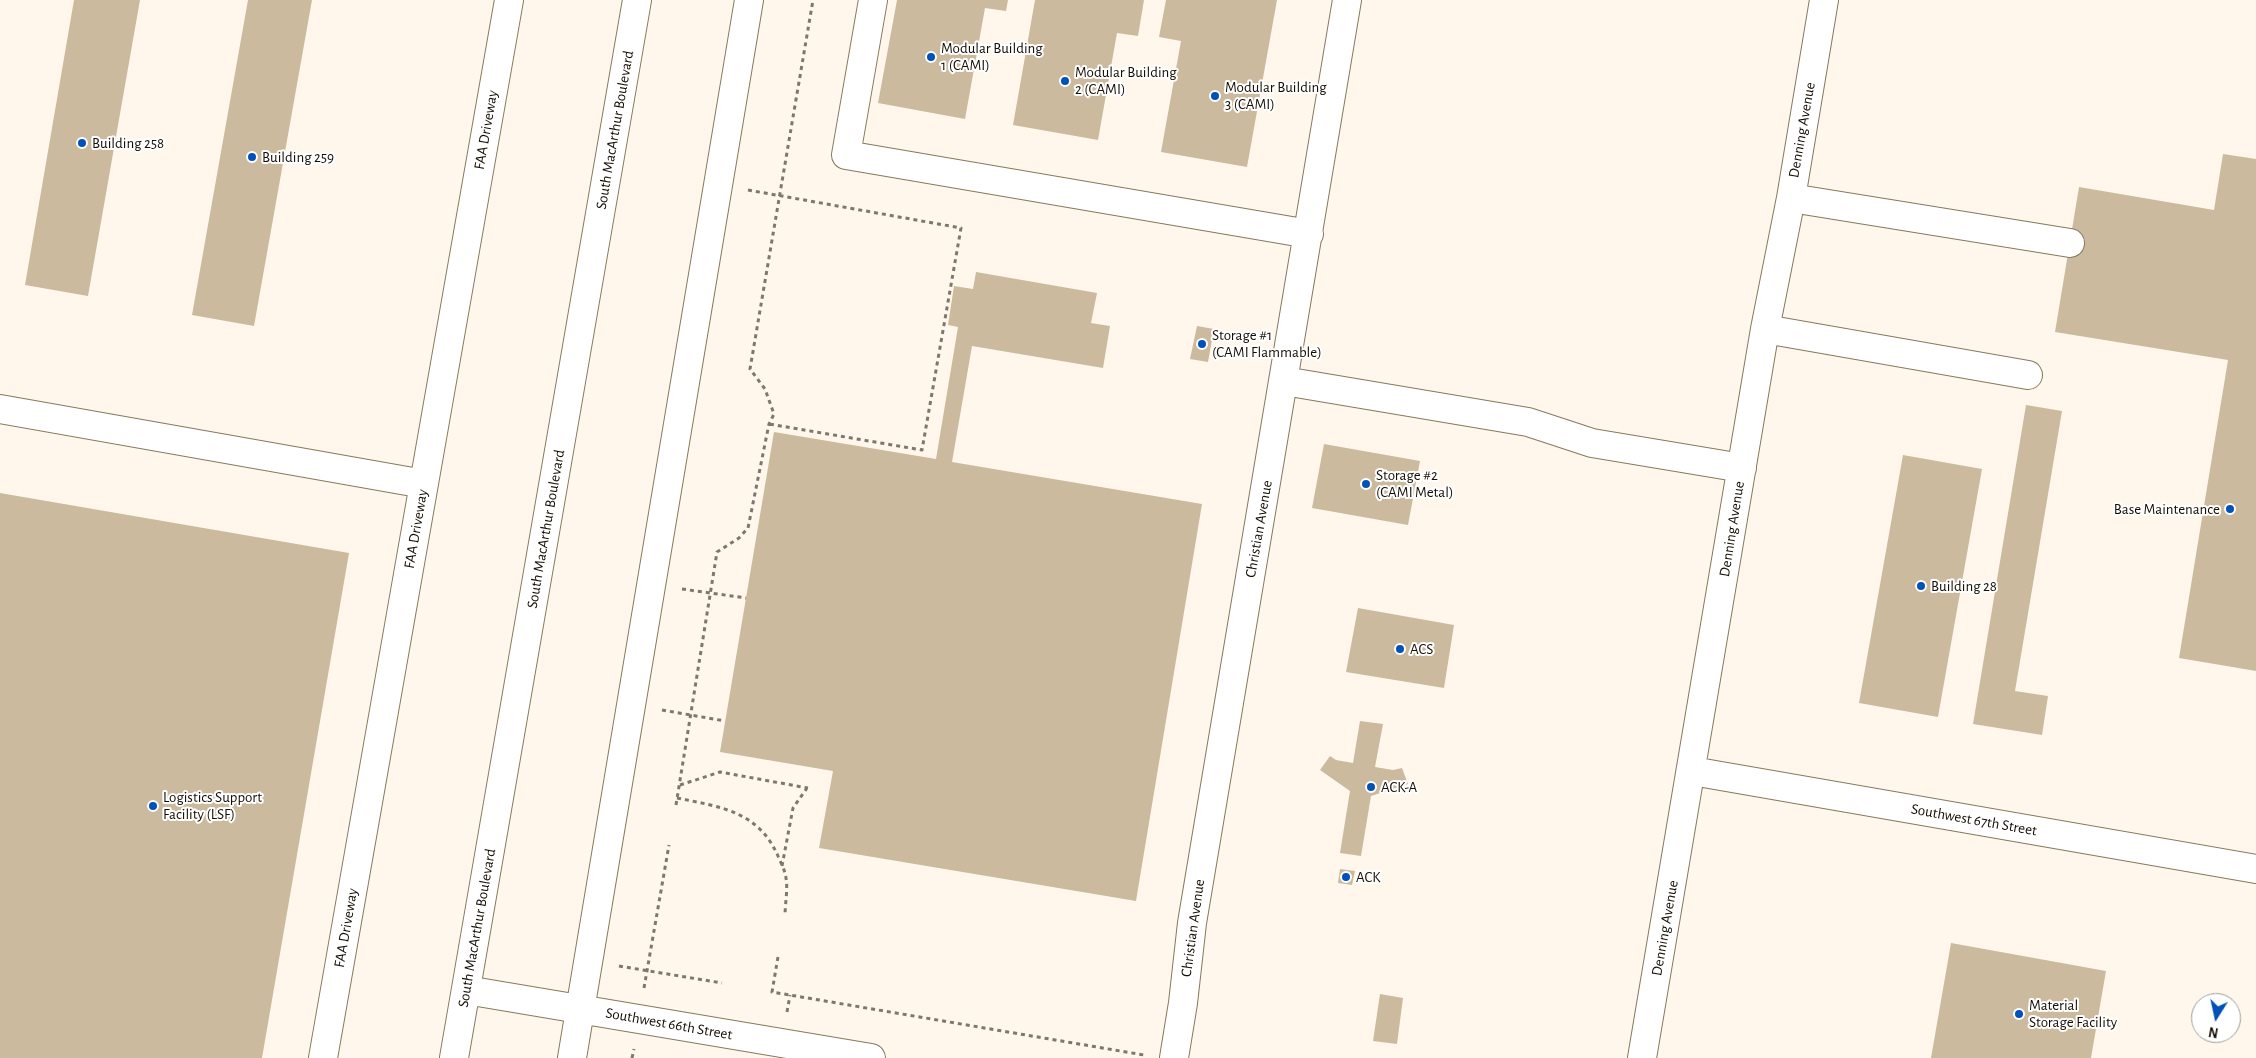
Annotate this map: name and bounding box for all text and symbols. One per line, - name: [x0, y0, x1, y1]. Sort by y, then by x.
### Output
- place label: Modular Building 1 (CAMI): [941, 39, 1043, 74]
- street label: South MacArthur Boulevard: [592, 49, 638, 211]
- marker: Modular Building 1 (CAMI): [925, 51, 937, 63]
- place label: Modular Building 2 (CAMI): [1075, 63, 1177, 98]
- marker: Modular Building 2 (CAMI): [1059, 75, 1071, 87]
- place label: Modular Building 3 (CAMI): [1225, 78, 1327, 113]
- street label: Denning Avenue: [1785, 81, 1819, 179]
- street label: FAA Driveway: [470, 89, 502, 171]
- marker: Modular Building 3 (CAMI): [1209, 90, 1221, 102]
- place label: Building 258: [92, 134, 164, 152]
- marker: Building 258: [76, 137, 88, 149]
- place label: Building 259: [262, 148, 334, 166]
- marker: Building 259: [246, 151, 258, 163]
- place label: Storage #1 (CAMI Flammable): [1212, 326, 1322, 361]
- marker: Storage #1 (CAMI Flammable): [1196, 338, 1208, 350]
- street label: South MacArthur Boulevard: [523, 448, 569, 610]
- place label: Storage #2 (CAMI Metal): [1376, 466, 1454, 501]
- marker: Storage #2 (CAMI Metal): [1360, 478, 1372, 490]
- street label: Christian Avenue: [1242, 479, 1276, 579]
- street label: Denning Avenue: [1716, 480, 1748, 578]
- street label: FAA Driveway: [400, 488, 432, 570]
- place label: Base Maintenance: [2114, 500, 2220, 518]
- marker: Base Maintenance: [2224, 503, 2236, 515]
- place label: Building 28: [1931, 577, 1997, 595]
- marker: Building 28: [1915, 580, 1927, 592]
- place label: ACS: [1410, 640, 1433, 658]
- marker: ACS: [1394, 643, 1406, 655]
- place label: ACK-A: [1381, 778, 1417, 796]
- marker: ACK-A: [1365, 781, 1377, 793]
- place label: Logistics Support Facility (LSF): [163, 788, 262, 823]
- marker: Logistics Support Facility (LSF): [147, 800, 159, 812]
- street label: Southwest 67th Street: [1910, 800, 2038, 840]
- street label: South MacArthur Boulevard: [454, 847, 500, 1009]
- place label: ACK: [1356, 868, 1380, 886]
- marker: ACK: [1340, 871, 1352, 883]
- street label: Christian Avenue: [1177, 878, 1209, 978]
- street label: Denning Avenue: [1648, 879, 1682, 977]
- street label: FAA Driveway: [330, 887, 362, 969]
- north arrow: [2191, 993, 2241, 1043]
- place label: Material Storage Facility: [2029, 996, 2117, 1031]
- street label: Southwest 66th Street: [604, 1004, 734, 1044]
- marker: Material Storage Facility: [2013, 1008, 2025, 1020]
- text: N: [2208, 1024, 2220, 1040]

